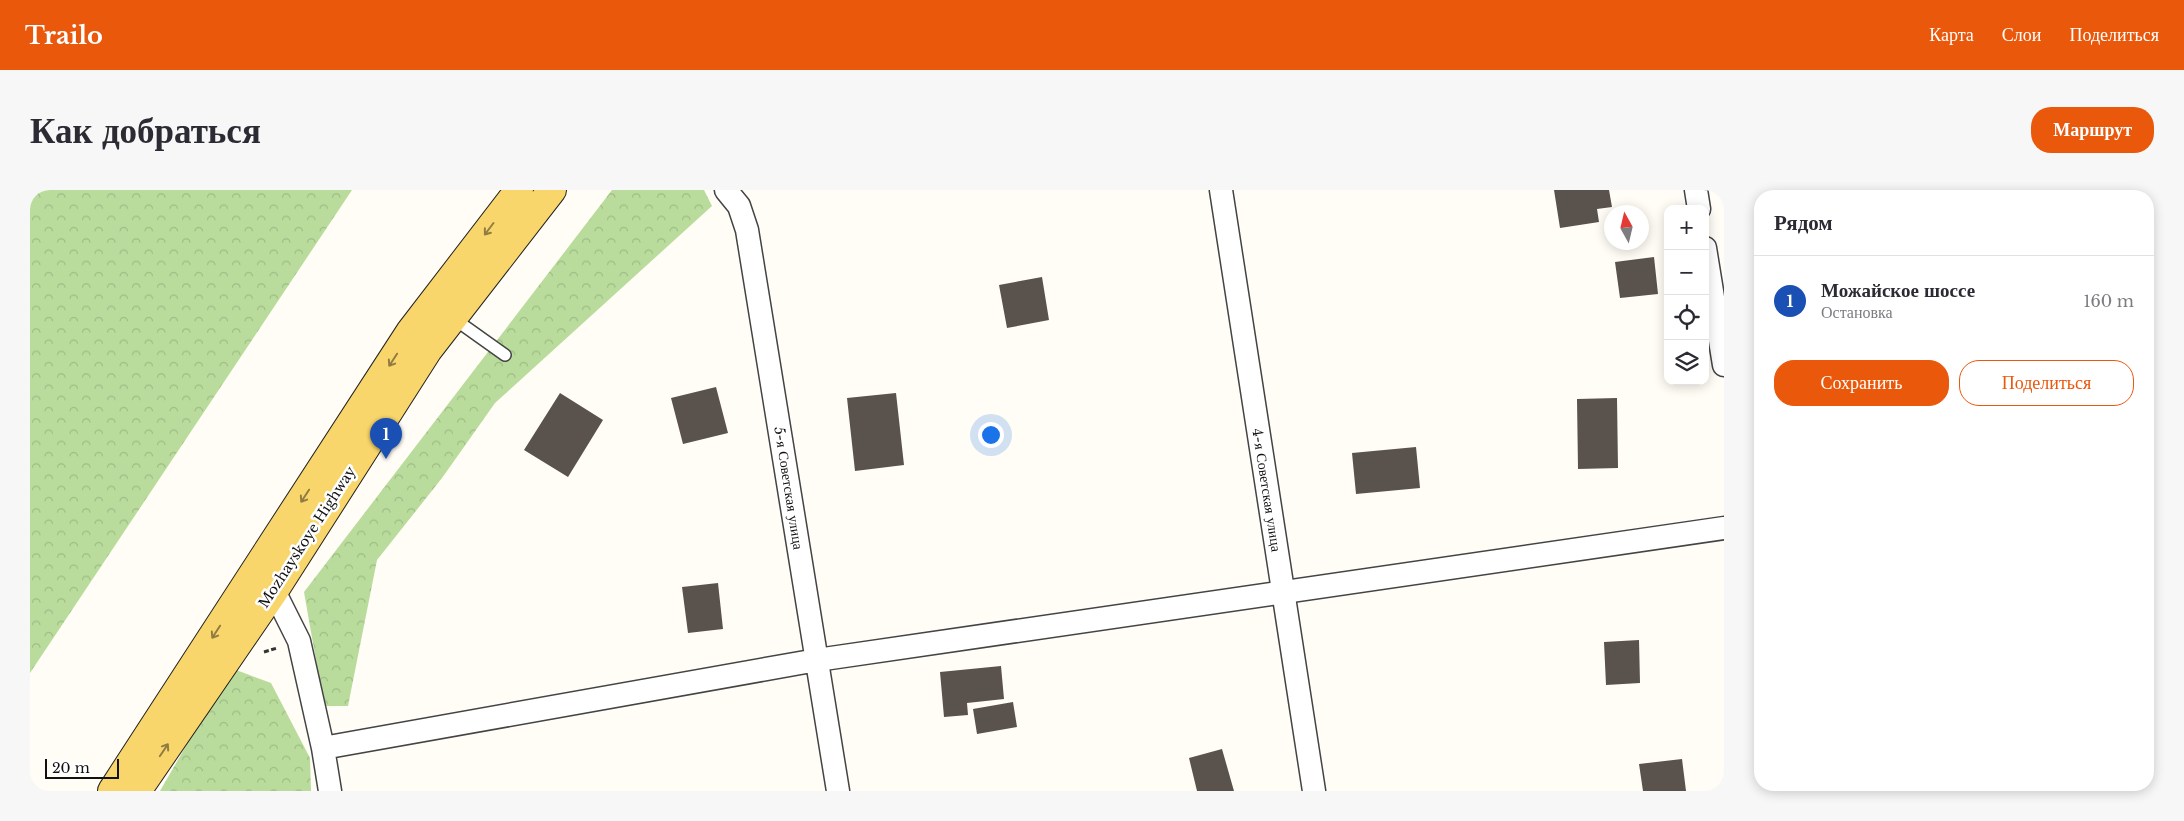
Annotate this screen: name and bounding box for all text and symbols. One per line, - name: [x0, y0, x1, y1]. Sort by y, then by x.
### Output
- text: Trailo: [25, 21, 103, 50]
- text: Карта: [1929, 24, 1974, 46]
- text: Слои: [2002, 24, 2041, 46]
- text: Поделиться: [2069, 24, 2159, 46]
- button: Маршрут: [2031, 107, 2154, 153]
- text: Как добраться: [30, 109, 261, 152]
- north arrow: [1604, 205, 1649, 250]
- map controls: [1664, 205, 1709, 385]
- button: +: [1664, 205, 1709, 250]
- text: Рядом: [1774, 210, 1833, 236]
- one-way arrow: [484, 222, 494, 236]
- button: −: [1664, 250, 1709, 295]
- text: Можайское шоссе: [1821, 279, 1975, 302]
- text: 1: [1787, 291, 1793, 311]
- text: 160 m: [2083, 291, 2134, 311]
- button: locate: [1664, 295, 1709, 340]
- text: Остановка: [1821, 302, 1893, 322]
- button: layers: [1664, 340, 1709, 385]
- one-way arrow: [388, 352, 398, 366]
- button: Сохранить: [1774, 360, 1949, 406]
- button: Поделиться: [1959, 360, 2134, 406]
- pin: 1: [370, 418, 402, 459]
- your location: [978, 422, 1004, 448]
- street label: 5-я Советская улица: [770, 425, 808, 552]
- street label: 4-я Советская улица: [1248, 427, 1286, 554]
- street label: Mozhayskoye Highway: [254, 463, 360, 611]
- one-way arrow: [300, 489, 310, 503]
- one-way arrow: [211, 625, 221, 639]
- one-way arrow: [159, 744, 169, 758]
- scale bar: [45, 756, 119, 779]
- text: 20 m: [52, 759, 90, 777]

